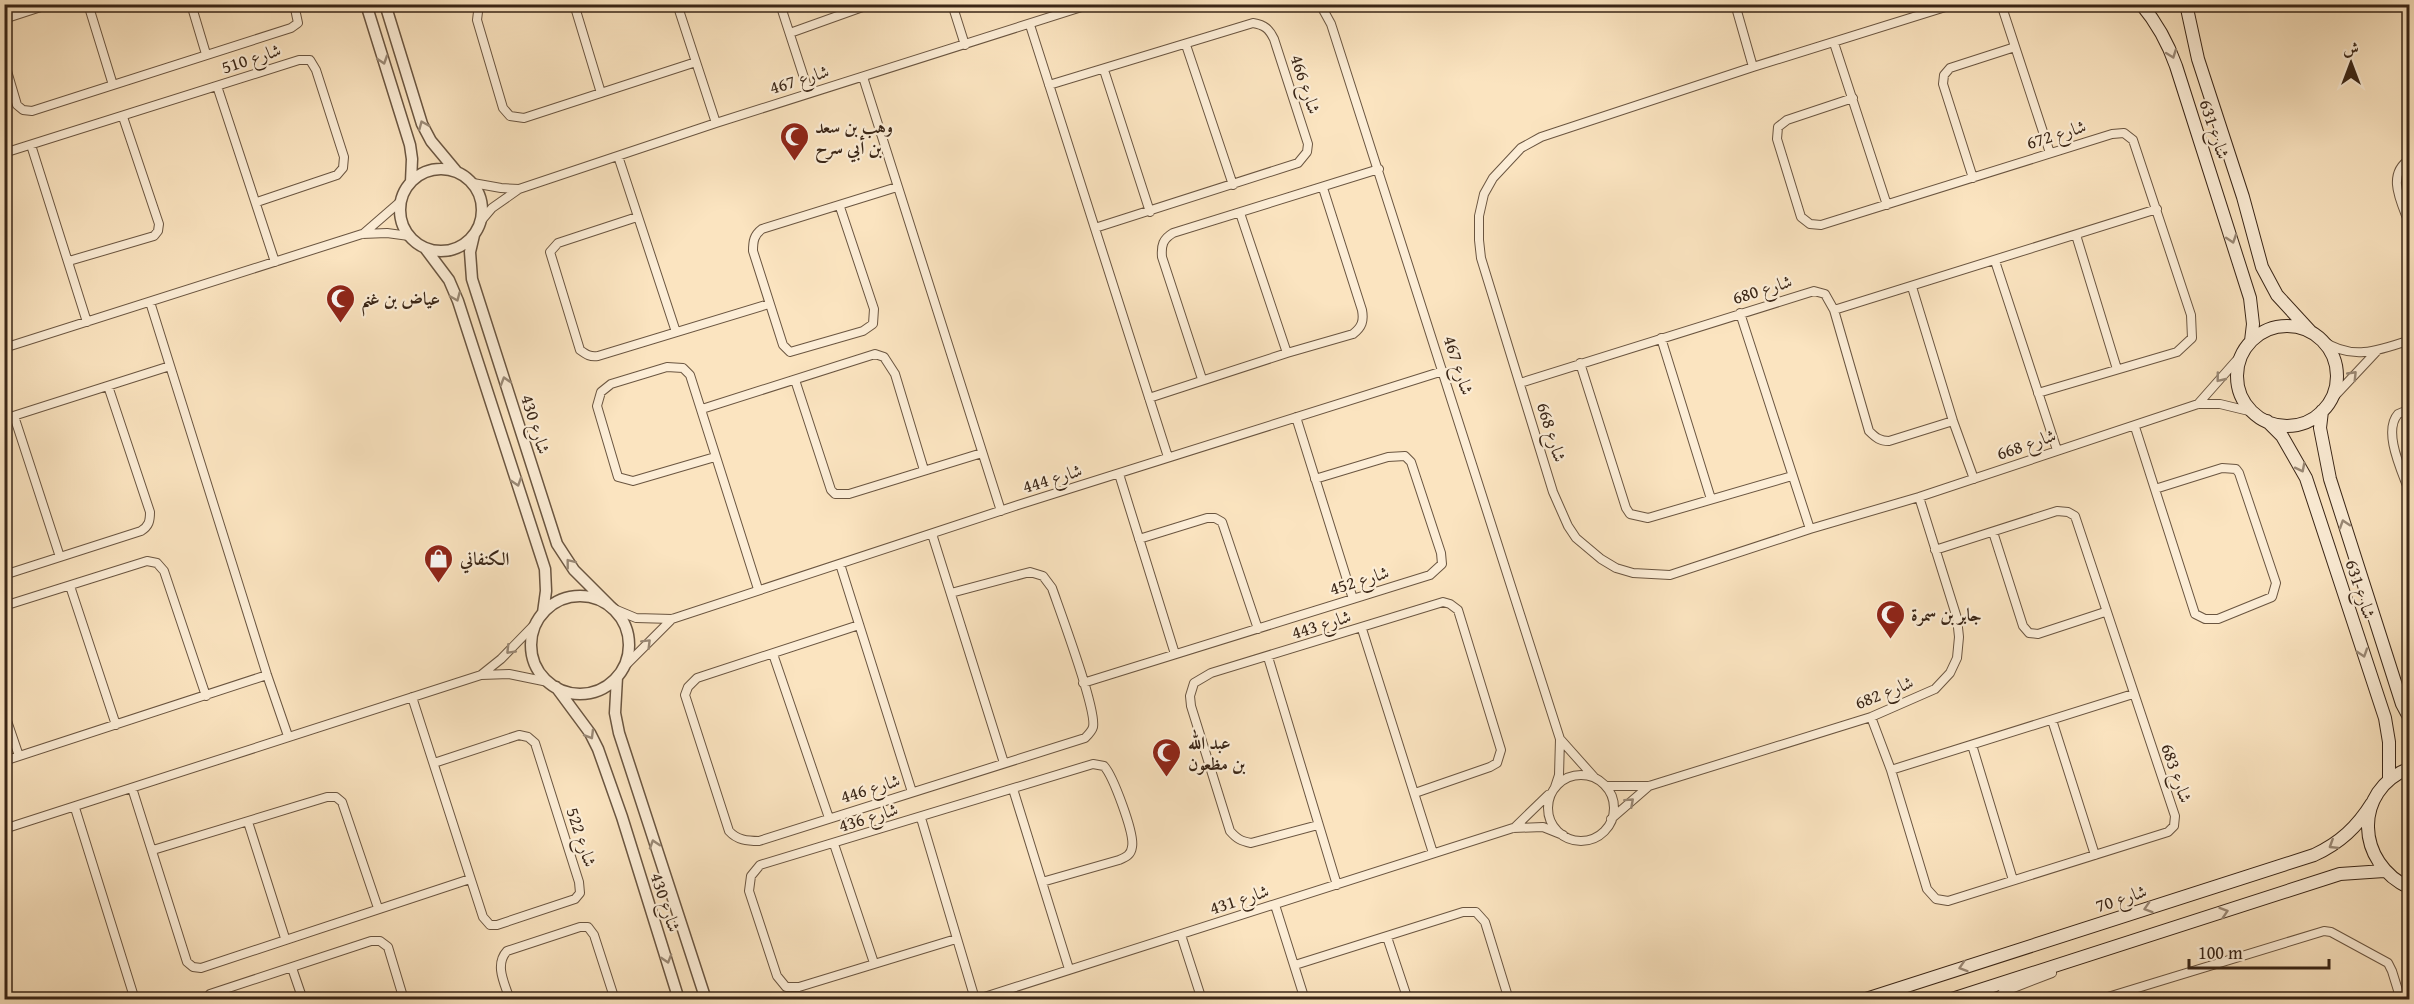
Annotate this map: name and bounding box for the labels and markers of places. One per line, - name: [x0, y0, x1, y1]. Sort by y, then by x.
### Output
- place label: وهب بن سعد بن أبي سرح: [815, 113, 893, 164]
- mosque icon: وهب بن سعد بن أبي سرح: [778, 120, 810, 162]
- mosque icon: عياض بن غنم: [324, 282, 356, 324]
- place label: عياض بن غنم: [361, 285, 440, 317]
- shop icon: الكنفاني: [423, 542, 455, 584]
- place label: الكنفاني: [459, 545, 510, 574]
- mosque icon: جابر بن سمرة: [1874, 598, 1906, 640]
- place label: جابر بن سمرة: [1911, 601, 1982, 628]
- place label: عبد الله بن مظعون: [1188, 728, 1246, 777]
- mosque icon: عبد الله بن مظعون: [1151, 736, 1183, 778]

